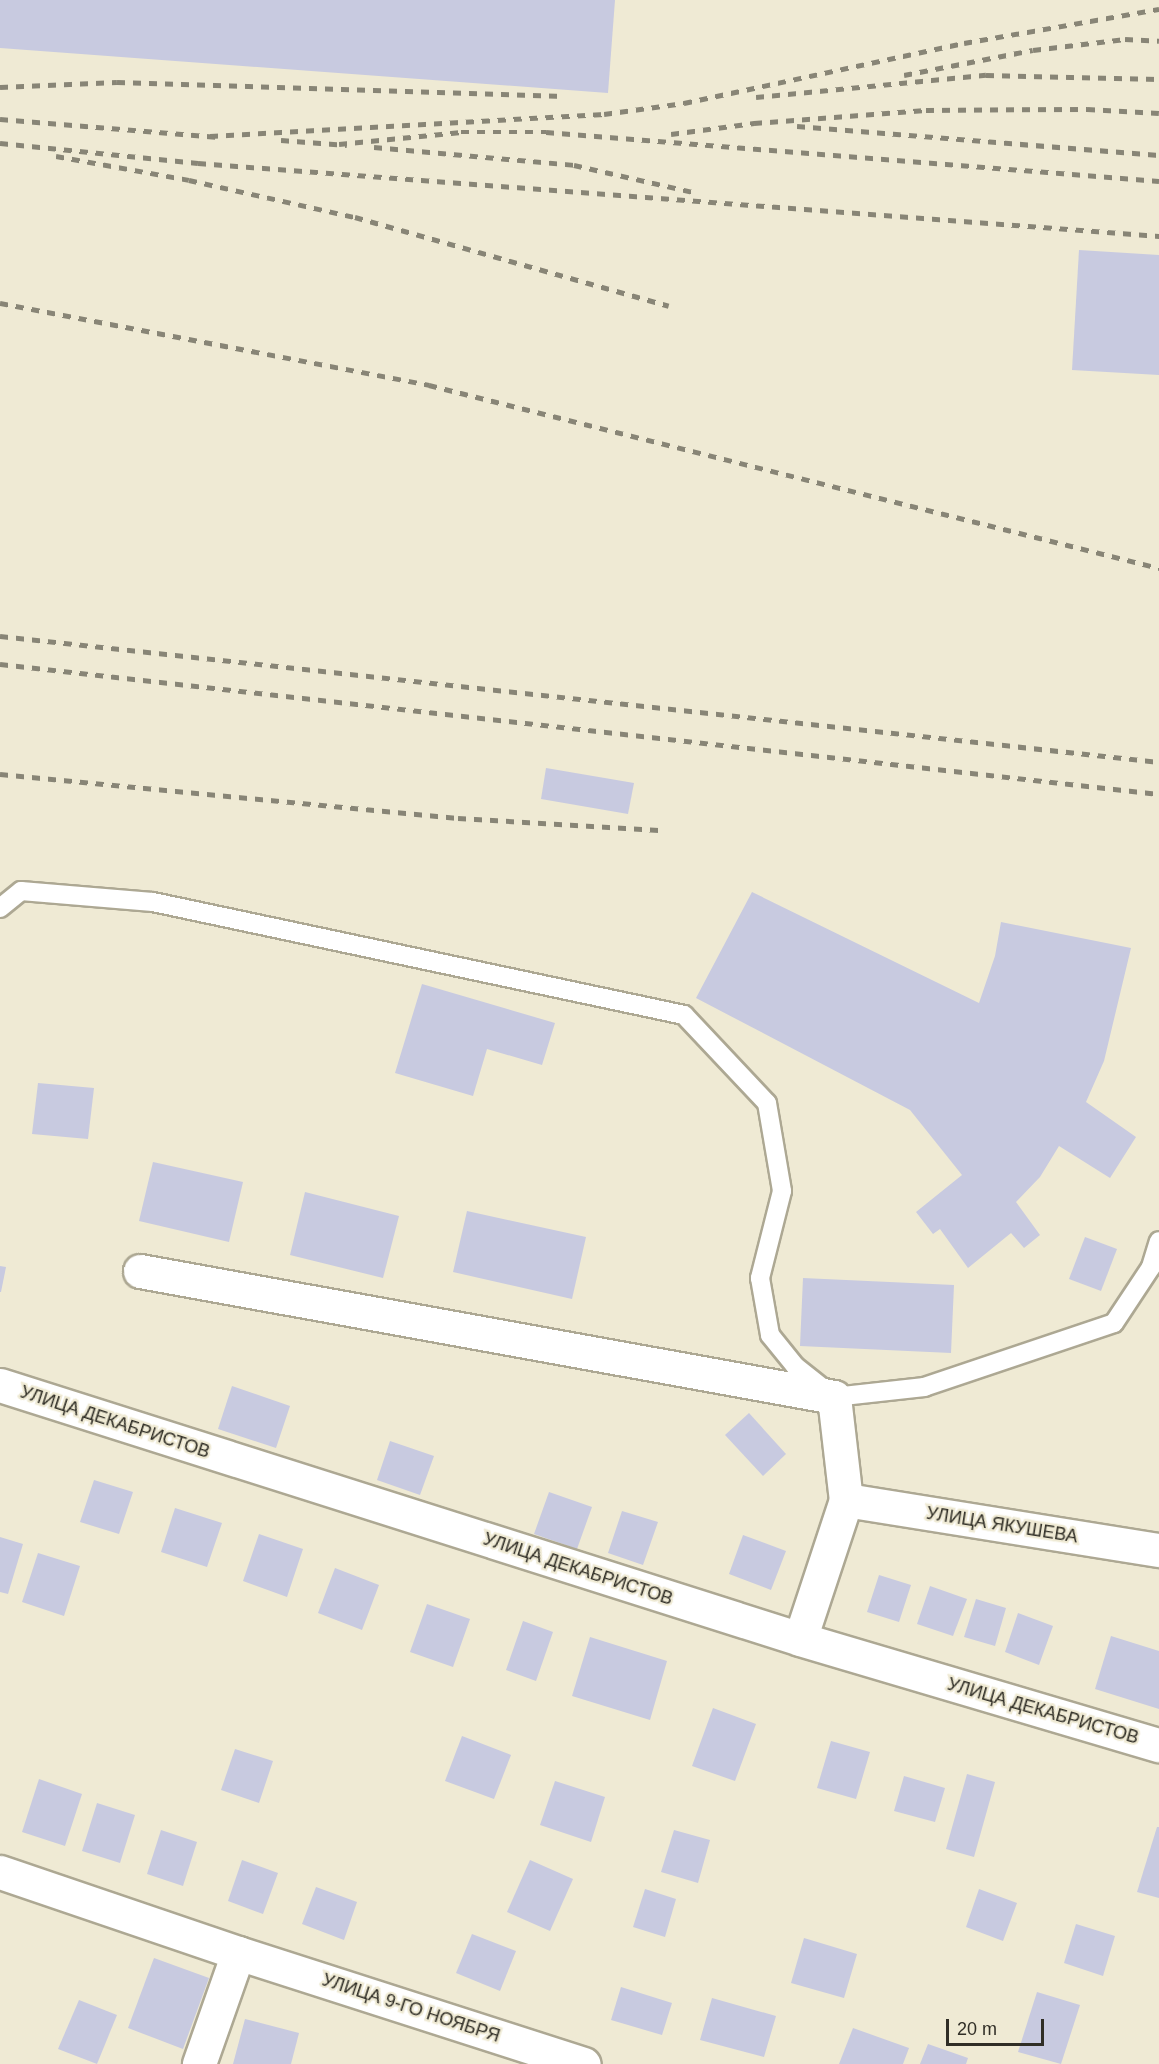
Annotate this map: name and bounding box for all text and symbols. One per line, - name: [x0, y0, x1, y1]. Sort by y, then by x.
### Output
- street label: УЛИЦА ДЕКАБРИСТОВ: [18, 1381, 212, 1463]
- street label: УЛИЦА ЯКУШЕВА: [925, 1502, 1079, 1548]
- street label: УЛИЦА ДЕКАБРИСТОВ: [481, 1528, 675, 1610]
- street label: УЛИЦА ДЕКАБРИСТОВ: [945, 1673, 1141, 1749]
- street label: УЛИЦА 9-ГО НОЯБРЯ: [319, 1969, 503, 2047]
- scale bar: [949, 2007, 1046, 2045]
- text: 20 m: [957, 2019, 997, 2039]

